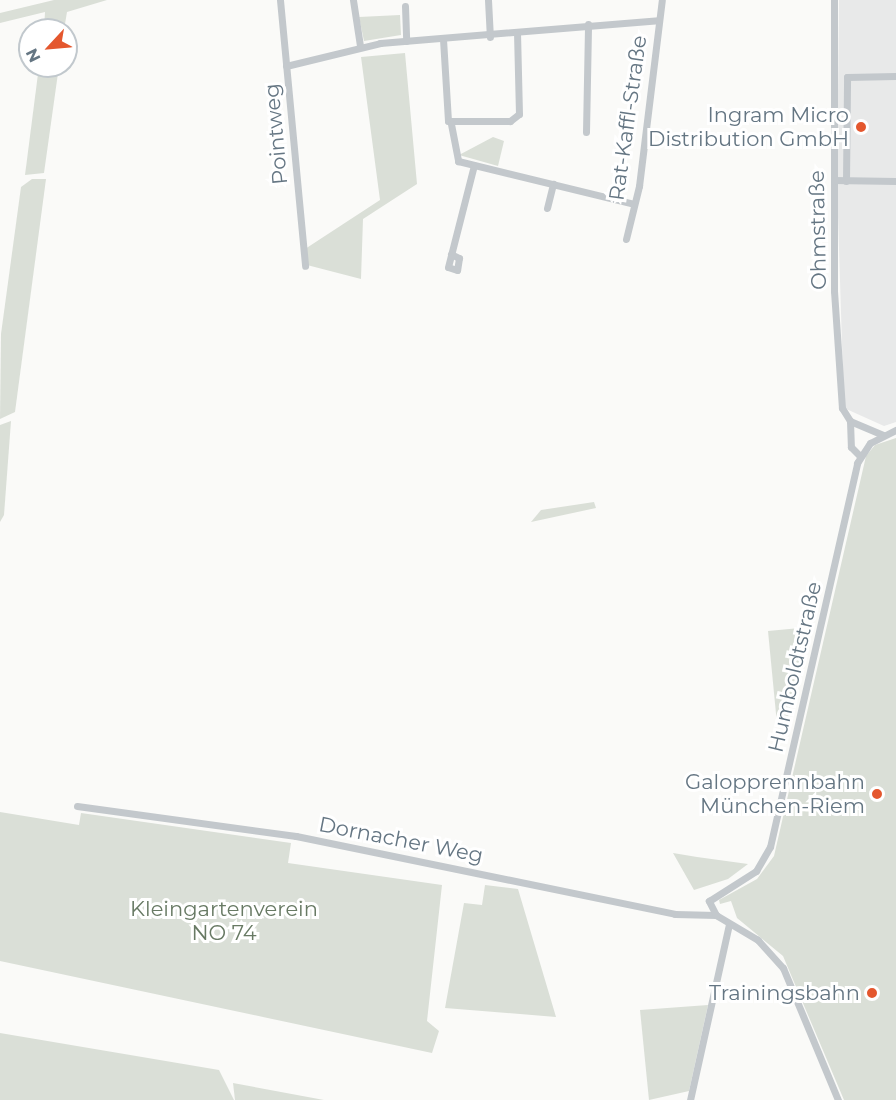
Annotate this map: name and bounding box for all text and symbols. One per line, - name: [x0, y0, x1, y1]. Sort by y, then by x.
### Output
- north arrow: [18, 18, 78, 78]
- street label: Rat-Kaffl-Straße: [604, 34, 652, 202]
- text: N: [22, 45, 45, 65]
- street label: Pointweg: [259, 82, 293, 186]
- place label: Ingram Micro Distribution GmbH: [648, 102, 849, 152]
- marker: Ingram Micro Distribution GmbH: [854, 120, 868, 134]
- street label: Ohmstraße: [804, 170, 832, 290]
- street label: Humboldtstraße: [763, 579, 827, 755]
- place label: Galopprennbahn München-Riem: [685, 769, 865, 819]
- marker: Galopprennbahn München-Riem: [870, 787, 884, 801]
- street label: Dornacher Weg: [317, 812, 485, 868]
- park label: Kleingartenverein NO 74: [130, 896, 318, 946]
- place label: Trainingsbahn: [709, 980, 860, 1006]
- marker: Trainingsbahn: [865, 986, 879, 1000]

